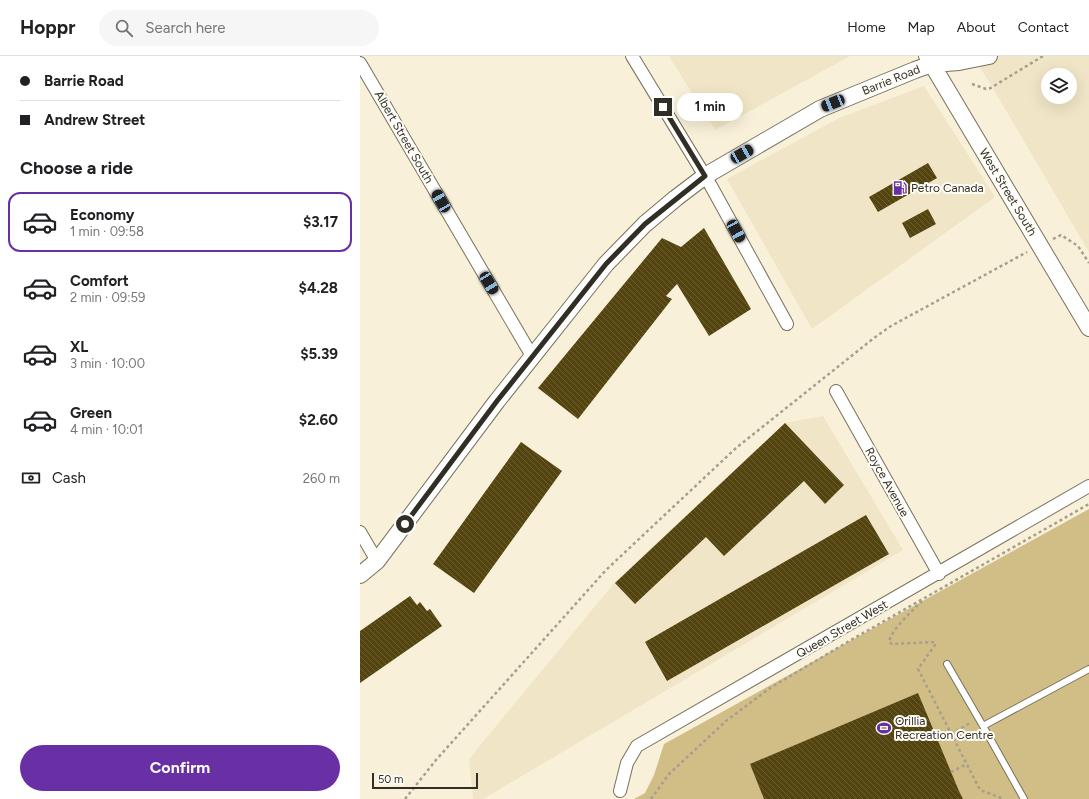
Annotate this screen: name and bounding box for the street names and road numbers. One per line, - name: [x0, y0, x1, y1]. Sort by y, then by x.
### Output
- street label: Barrie Road: [860, 62, 922, 98]
- street label: Albert Street South: [372, 88, 436, 186]
- street label: West Street South: [976, 146, 1040, 239]
- street label: Royce Avenue: [862, 445, 912, 519]
- street label: Queen Street West: [794, 597, 891, 661]

